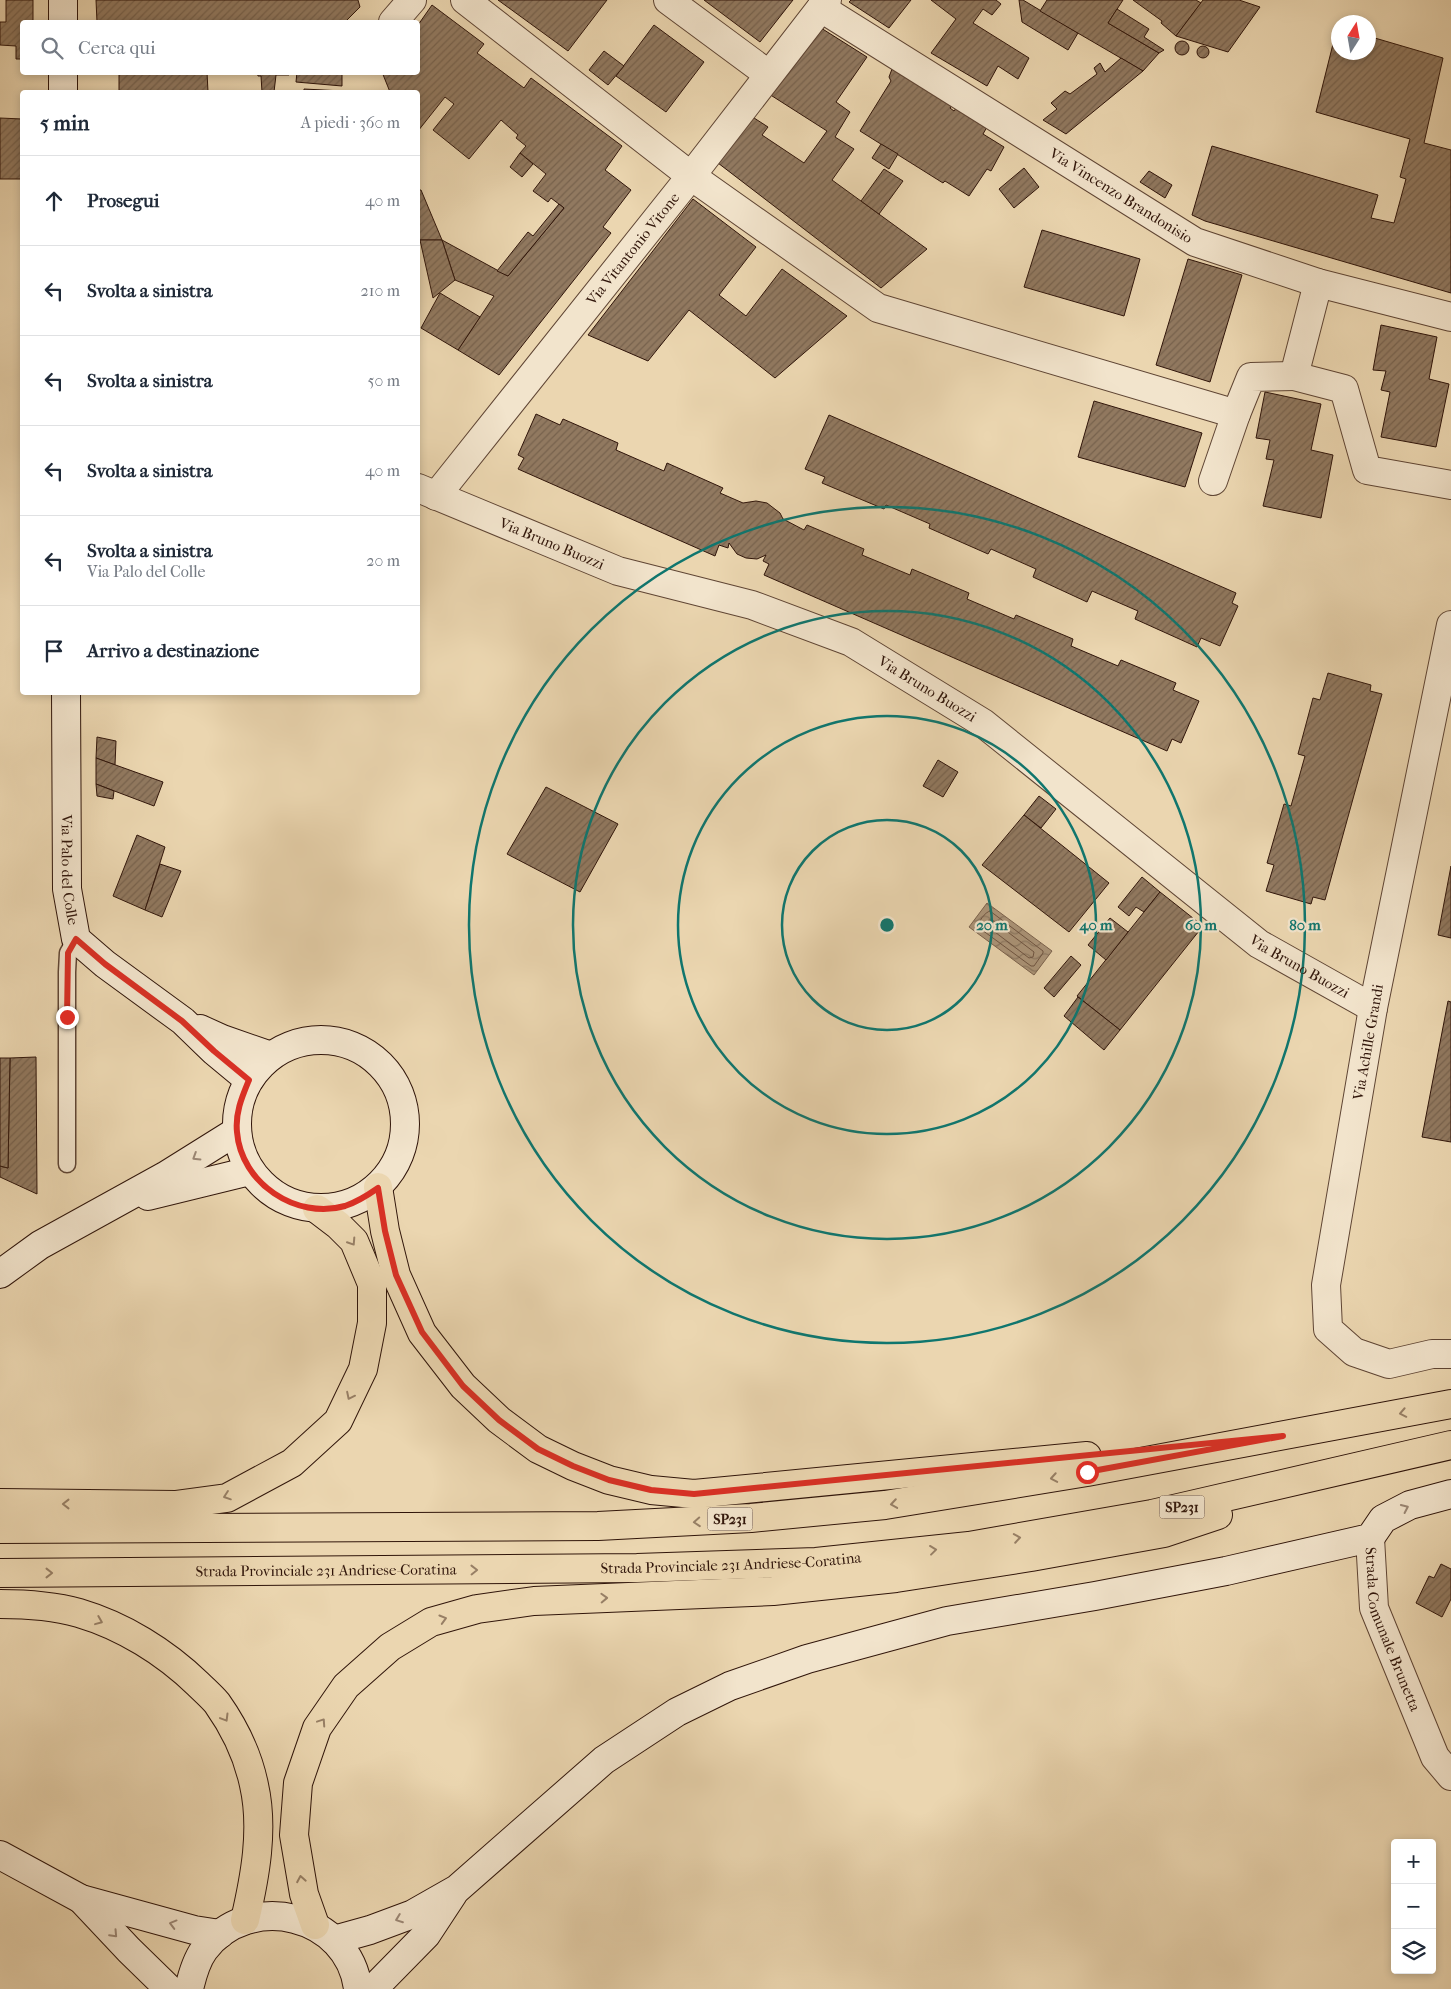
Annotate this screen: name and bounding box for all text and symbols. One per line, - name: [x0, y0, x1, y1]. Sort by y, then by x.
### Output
- north arrow: [1331, 15, 1376, 60]
- search box: [20, 20, 420, 75]
- icon: search: [38, 34, 66, 62]
- text: Cerca qui: [78, 37, 156, 59]
- text: 5 min: [40, 111, 89, 135]
- text: A piedi · 360 m: [301, 113, 400, 132]
- street label: Via Vincenzo Brandonisio: [1045, 144, 1196, 247]
- icon: ahead: [40, 187, 68, 215]
- street label: Via Vitantonio Vitone: [582, 188, 684, 310]
- text: Prosegui: [87, 190, 159, 212]
- text: 40 m: [365, 191, 400, 210]
- icon: left: [40, 277, 68, 305]
- text: Svolta a sinistra: [87, 280, 213, 302]
- text: 210 m: [361, 281, 400, 300]
- icon: left: [40, 367, 68, 395]
- text: Svolta a sinistra: [87, 370, 213, 392]
- text: 50 m: [368, 371, 400, 390]
- icon: left: [40, 457, 68, 485]
- text: Svolta a sinistra: [87, 460, 213, 482]
- text: 40 m: [365, 461, 400, 480]
- street label: Via Bruno Buozzi: [496, 513, 608, 574]
- text: Svolta a sinistra: [87, 540, 213, 562]
- icon: left: [40, 547, 68, 575]
- text: 20 m: [366, 551, 400, 570]
- text: Via Palo del Colle: [87, 562, 206, 581]
- icon: arrive: [40, 637, 68, 665]
- text: Arrivo a destinazione: [87, 640, 259, 662]
- street label: Via Bruno Buozzi: [874, 651, 980, 726]
- street label: Via Palo del Colle: [58, 813, 82, 927]
- centre of rings: [878, 916, 896, 934]
- text: 20 m: [976, 916, 1008, 934]
- text: 40 m: [1079, 916, 1113, 934]
- text: 60 m: [1185, 916, 1218, 934]
- text: 80 m: [1289, 916, 1321, 934]
- street label: Via Bruno Buozzi: [1245, 930, 1353, 1002]
- street label: Via Achille Grandi: [1349, 982, 1387, 1102]
- route end: [56, 1006, 79, 1029]
- one-way arrow: [192, 1151, 201, 1161]
- one-way arrow: [346, 1237, 356, 1246]
- one-way arrow: [346, 1391, 356, 1400]
- one-way arrow: [1399, 1407, 1408, 1418]
- route start: [1076, 1461, 1099, 1484]
- one-way arrow: [1050, 1473, 1059, 1483]
- one-way arrow: [223, 1490, 232, 1500]
- road number: SP231: [1160, 1495, 1204, 1518]
- one-way arrow: [889, 1498, 897, 1509]
- one-way arrow: [62, 1499, 70, 1509]
- one-way arrow: [1400, 1503, 1409, 1514]
- road number: SP231: [708, 1508, 752, 1530]
- one-way arrow: [693, 1516, 701, 1527]
- one-way arrow: [1013, 1534, 1021, 1544]
- one-way arrow: [929, 1546, 937, 1556]
- street label: Strada Comunale Brunetta: [1362, 1546, 1425, 1715]
- street label: Strada Provinciale 231 Andriese-Coratina: [600, 1548, 863, 1577]
- street label: Strada Provinciale 231 Andriese-Coratina: [195, 1560, 458, 1580]
- one-way arrow: [470, 1565, 478, 1575]
- one-way arrow: [45, 1568, 53, 1578]
- one-way arrow: [600, 1593, 608, 1603]
- one-way arrow: [439, 1614, 447, 1624]
- one-way arrow: [94, 1615, 103, 1625]
- one-way arrow: [219, 1713, 229, 1722]
- one-way arrow: [316, 1718, 325, 1727]
- map controls: [1391, 1839, 1436, 1974]
- button: +: [1391, 1839, 1436, 1884]
- one-way arrow: [297, 1874, 307, 1883]
- button: −: [1391, 1884, 1436, 1929]
- one-way arrow: [395, 1914, 403, 1924]
- one-way arrow: [168, 1919, 177, 1930]
- one-way arrow: [108, 1929, 117, 1938]
- button: layers: [1391, 1929, 1436, 1974]

